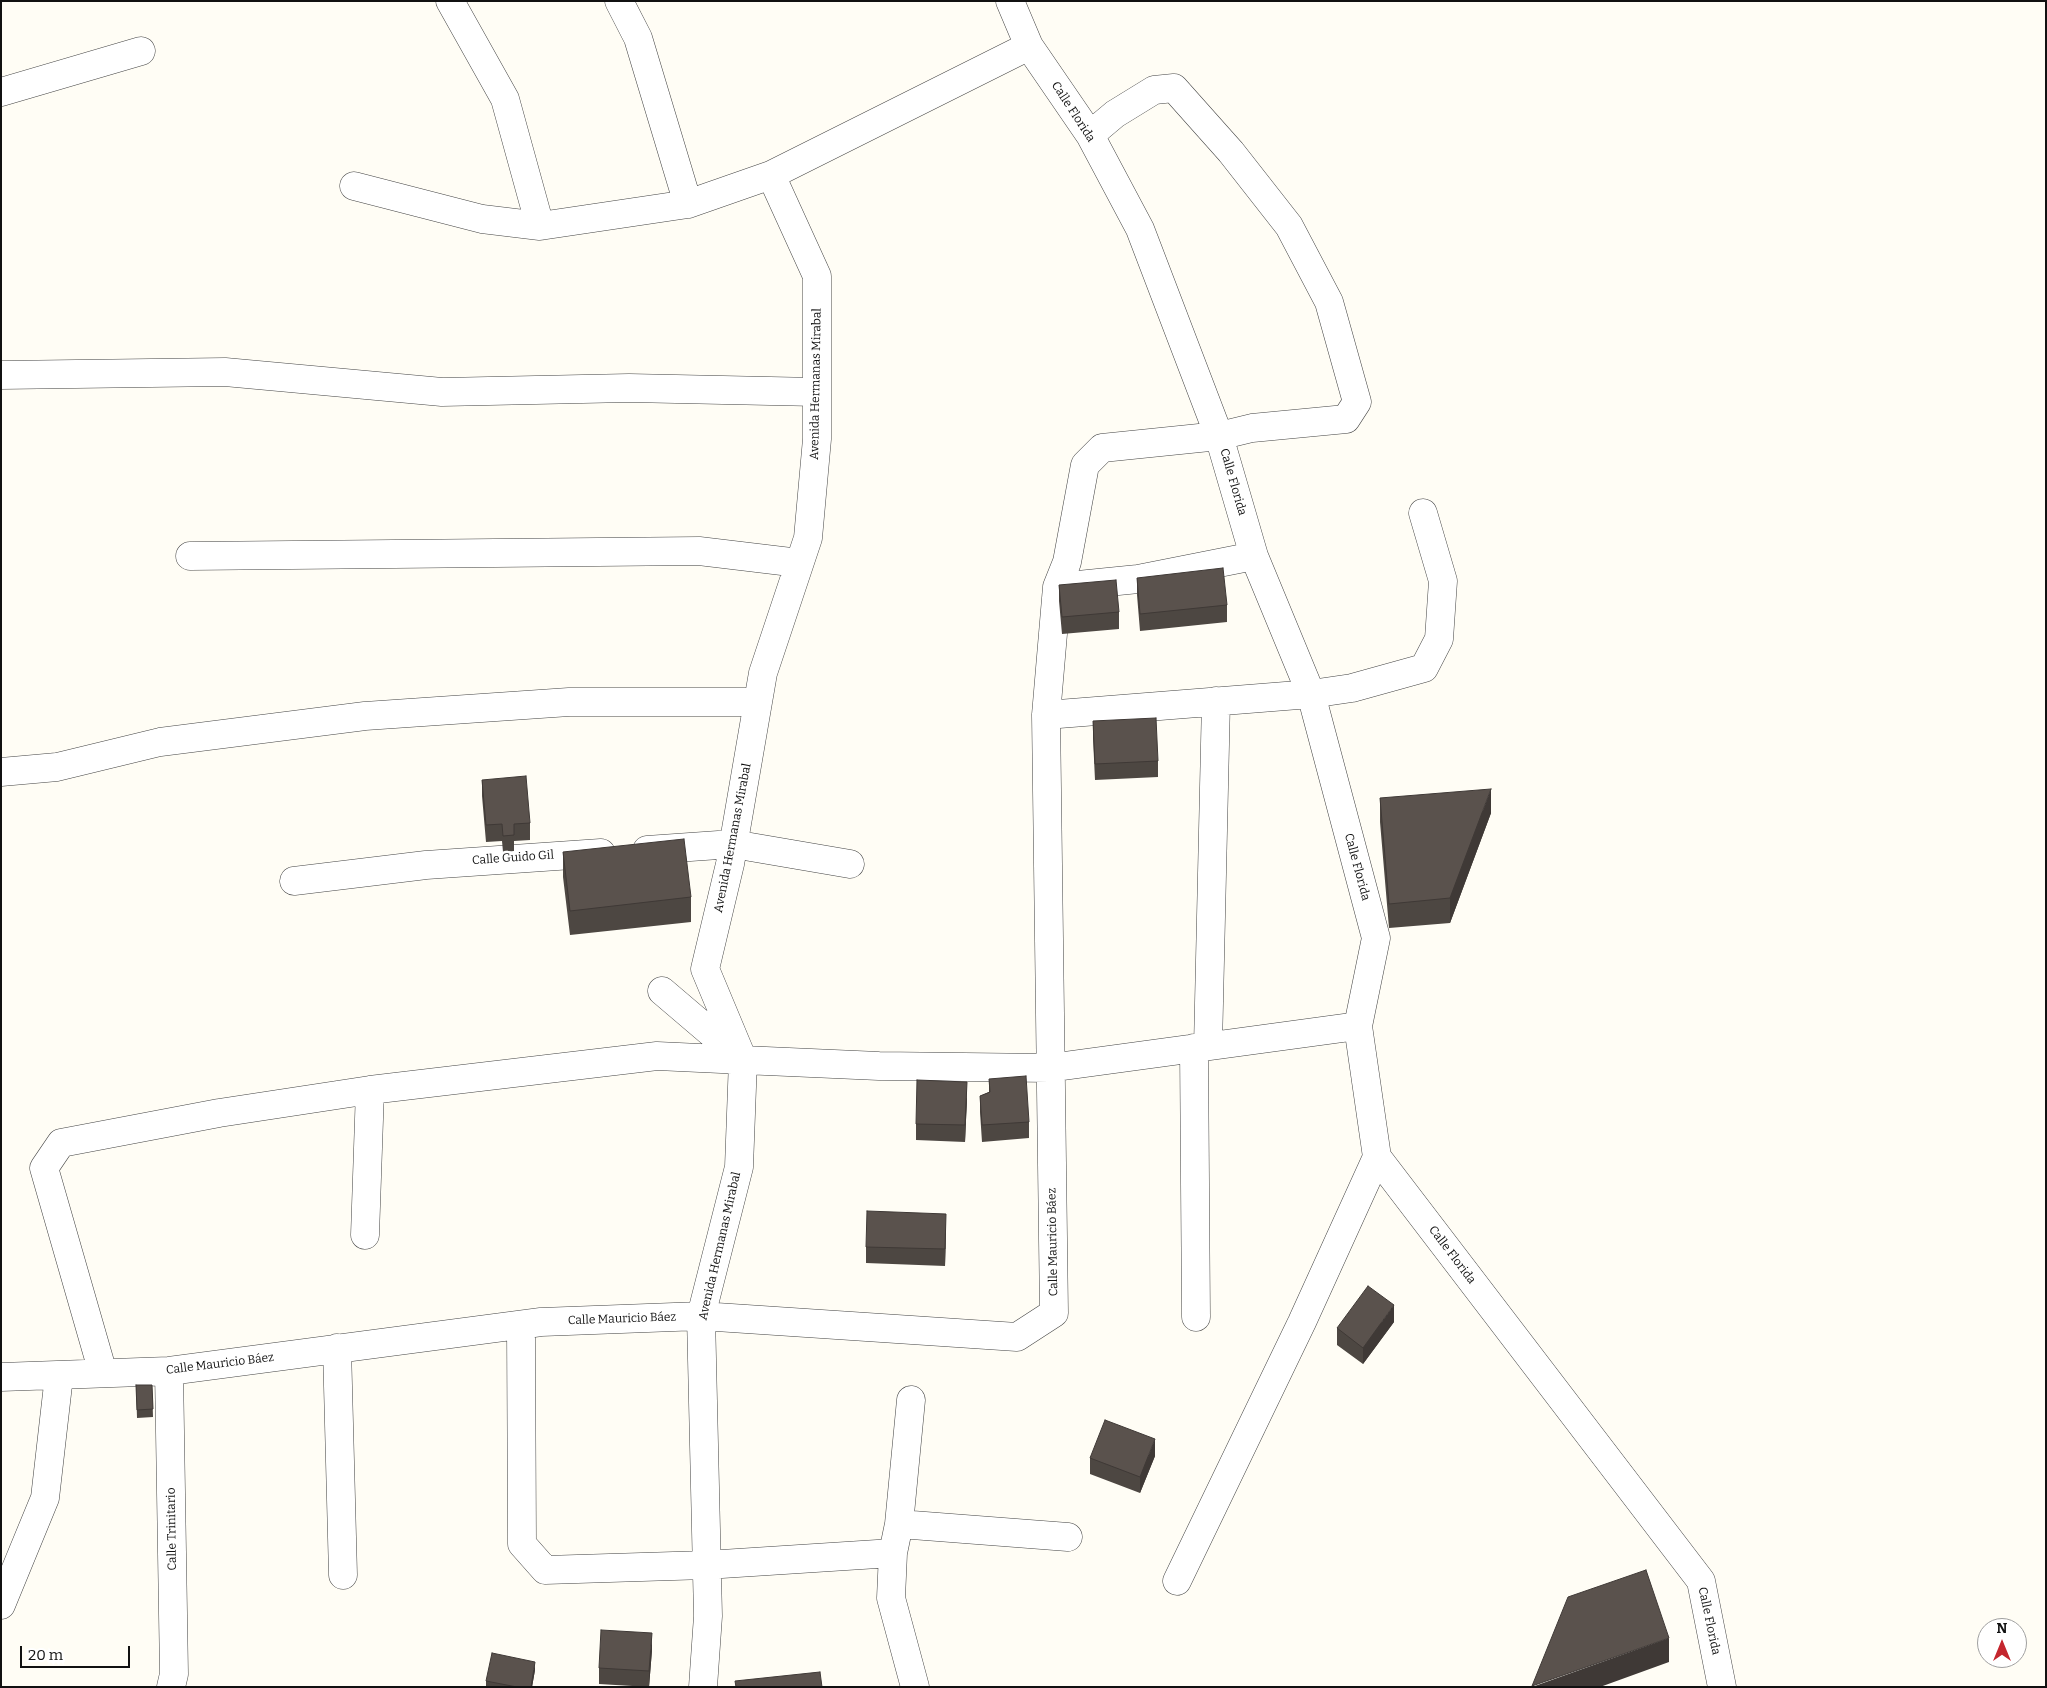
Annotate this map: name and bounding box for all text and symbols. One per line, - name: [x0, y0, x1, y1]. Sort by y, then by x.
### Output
- street label: Calle Florida: [1048, 79, 1098, 145]
- street label: Avenida Hermanas Mirabal: [807, 308, 825, 460]
- street label: Calle Florida: [1217, 447, 1249, 517]
- street label: Avenida Hermanas Mirabal: [711, 762, 755, 914]
- street label: Calle Florida: [1341, 832, 1373, 902]
- street label: Calle Guido Gil: [472, 848, 554, 868]
- street label: Avenida Hermanas Mirabal: [696, 1170, 744, 1322]
- street label: Calle Mauricio Báez: [1045, 1188, 1061, 1296]
- street label: Calle Florida: [1425, 1223, 1479, 1287]
- street label: Calle Mauricio Báez: [568, 1310, 676, 1328]
- street label: Calle Mauricio Báez: [165, 1350, 275, 1378]
- street label: Calle Trinitario: [164, 1487, 180, 1571]
- street label: Calle Florida: [1695, 1586, 1723, 1656]
- north arrow: [1977, 1618, 2027, 1668]
- text: N: [1997, 1620, 2007, 1637]
- scale bar: [22, 1636, 132, 1668]
- text: 20 m: [28, 1646, 63, 1664]

